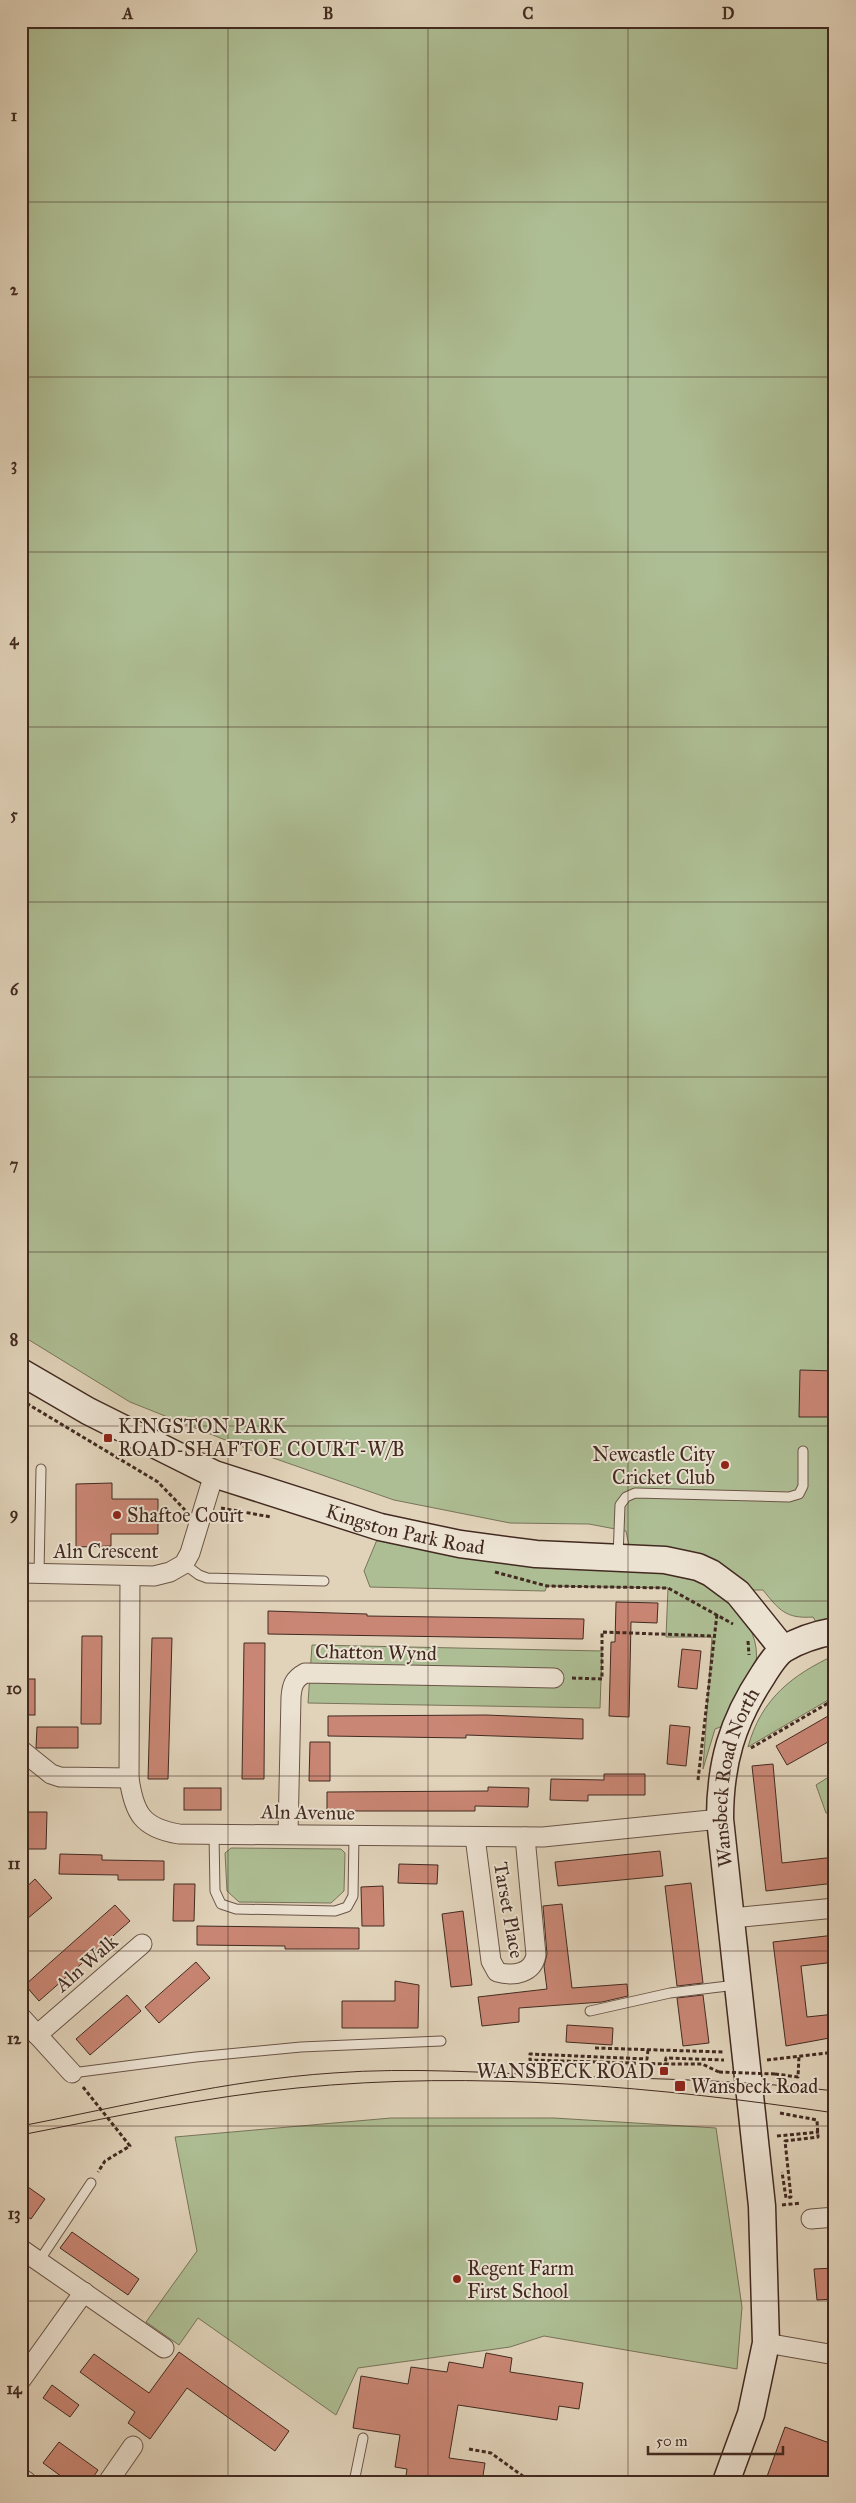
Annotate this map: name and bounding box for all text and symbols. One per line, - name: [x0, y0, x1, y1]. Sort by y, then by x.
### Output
- text: A: [122, 4, 134, 23]
- text: B: [323, 4, 333, 23]
- text: C: [523, 4, 534, 23]
- text: D: [722, 4, 735, 23]
- text: 1: [11, 106, 18, 125]
- text: 2: [10, 280, 19, 299]
- text: 3: [11, 455, 17, 475]
- text: 4: [10, 630, 20, 650]
- text: 5: [10, 805, 18, 824]
- text: 6: [10, 980, 19, 999]
- text: 7: [10, 1155, 19, 1174]
- text: 8: [10, 1330, 18, 1349]
- place label: KINGSTON PARK ROAD-SHAFTOE COURT-W/B: [118, 1414, 405, 1461]
- marker: KINGSTON PARK ROAD-SHAFTOE COURT-W/B: [102, 1432, 114, 1444]
- place label: Newcastle City Cricket Club: [592, 1442, 716, 1489]
- marker: Newcastle City Cricket Club: [719, 1459, 731, 1471]
- street label: Kingston Park Road: [323, 1499, 486, 1559]
- place label: Shaftoe Court: [127, 1503, 244, 1527]
- text: 9: [10, 1504, 18, 1524]
- marker: Shaftoe Court: [111, 1509, 123, 1521]
- street label: Aln Crescent: [52, 1539, 159, 1563]
- street label: Chatton Wynd: [315, 1639, 437, 1665]
- text: 10: [6, 1679, 22, 1698]
- street label: Wansbeck Road North: [708, 1684, 764, 1868]
- street label: Aln Avenue: [260, 1799, 355, 1825]
- text: 11: [8, 1854, 21, 1873]
- street label: Tarset Place: [489, 1860, 529, 1960]
- street label: Aln Walk: [49, 1929, 123, 1997]
- text: 12: [7, 2029, 22, 2048]
- place label: WANSBECK ROAD: [477, 2059, 654, 2083]
- marker: WANSBECK ROAD: [658, 2065, 670, 2077]
- place label: Wansbeck Road: [691, 2074, 818, 2098]
- marker: Wansbeck Road: [673, 2079, 687, 2093]
- text: 13: [8, 2204, 20, 2224]
- place label: Regent Farm First School: [467, 2256, 575, 2303]
- marker: Regent Farm First School: [451, 2273, 463, 2285]
- text: 14: [6, 2379, 23, 2399]
- scale bar: [648, 2423, 784, 2455]
- text: 50 m: [656, 2432, 688, 2450]

